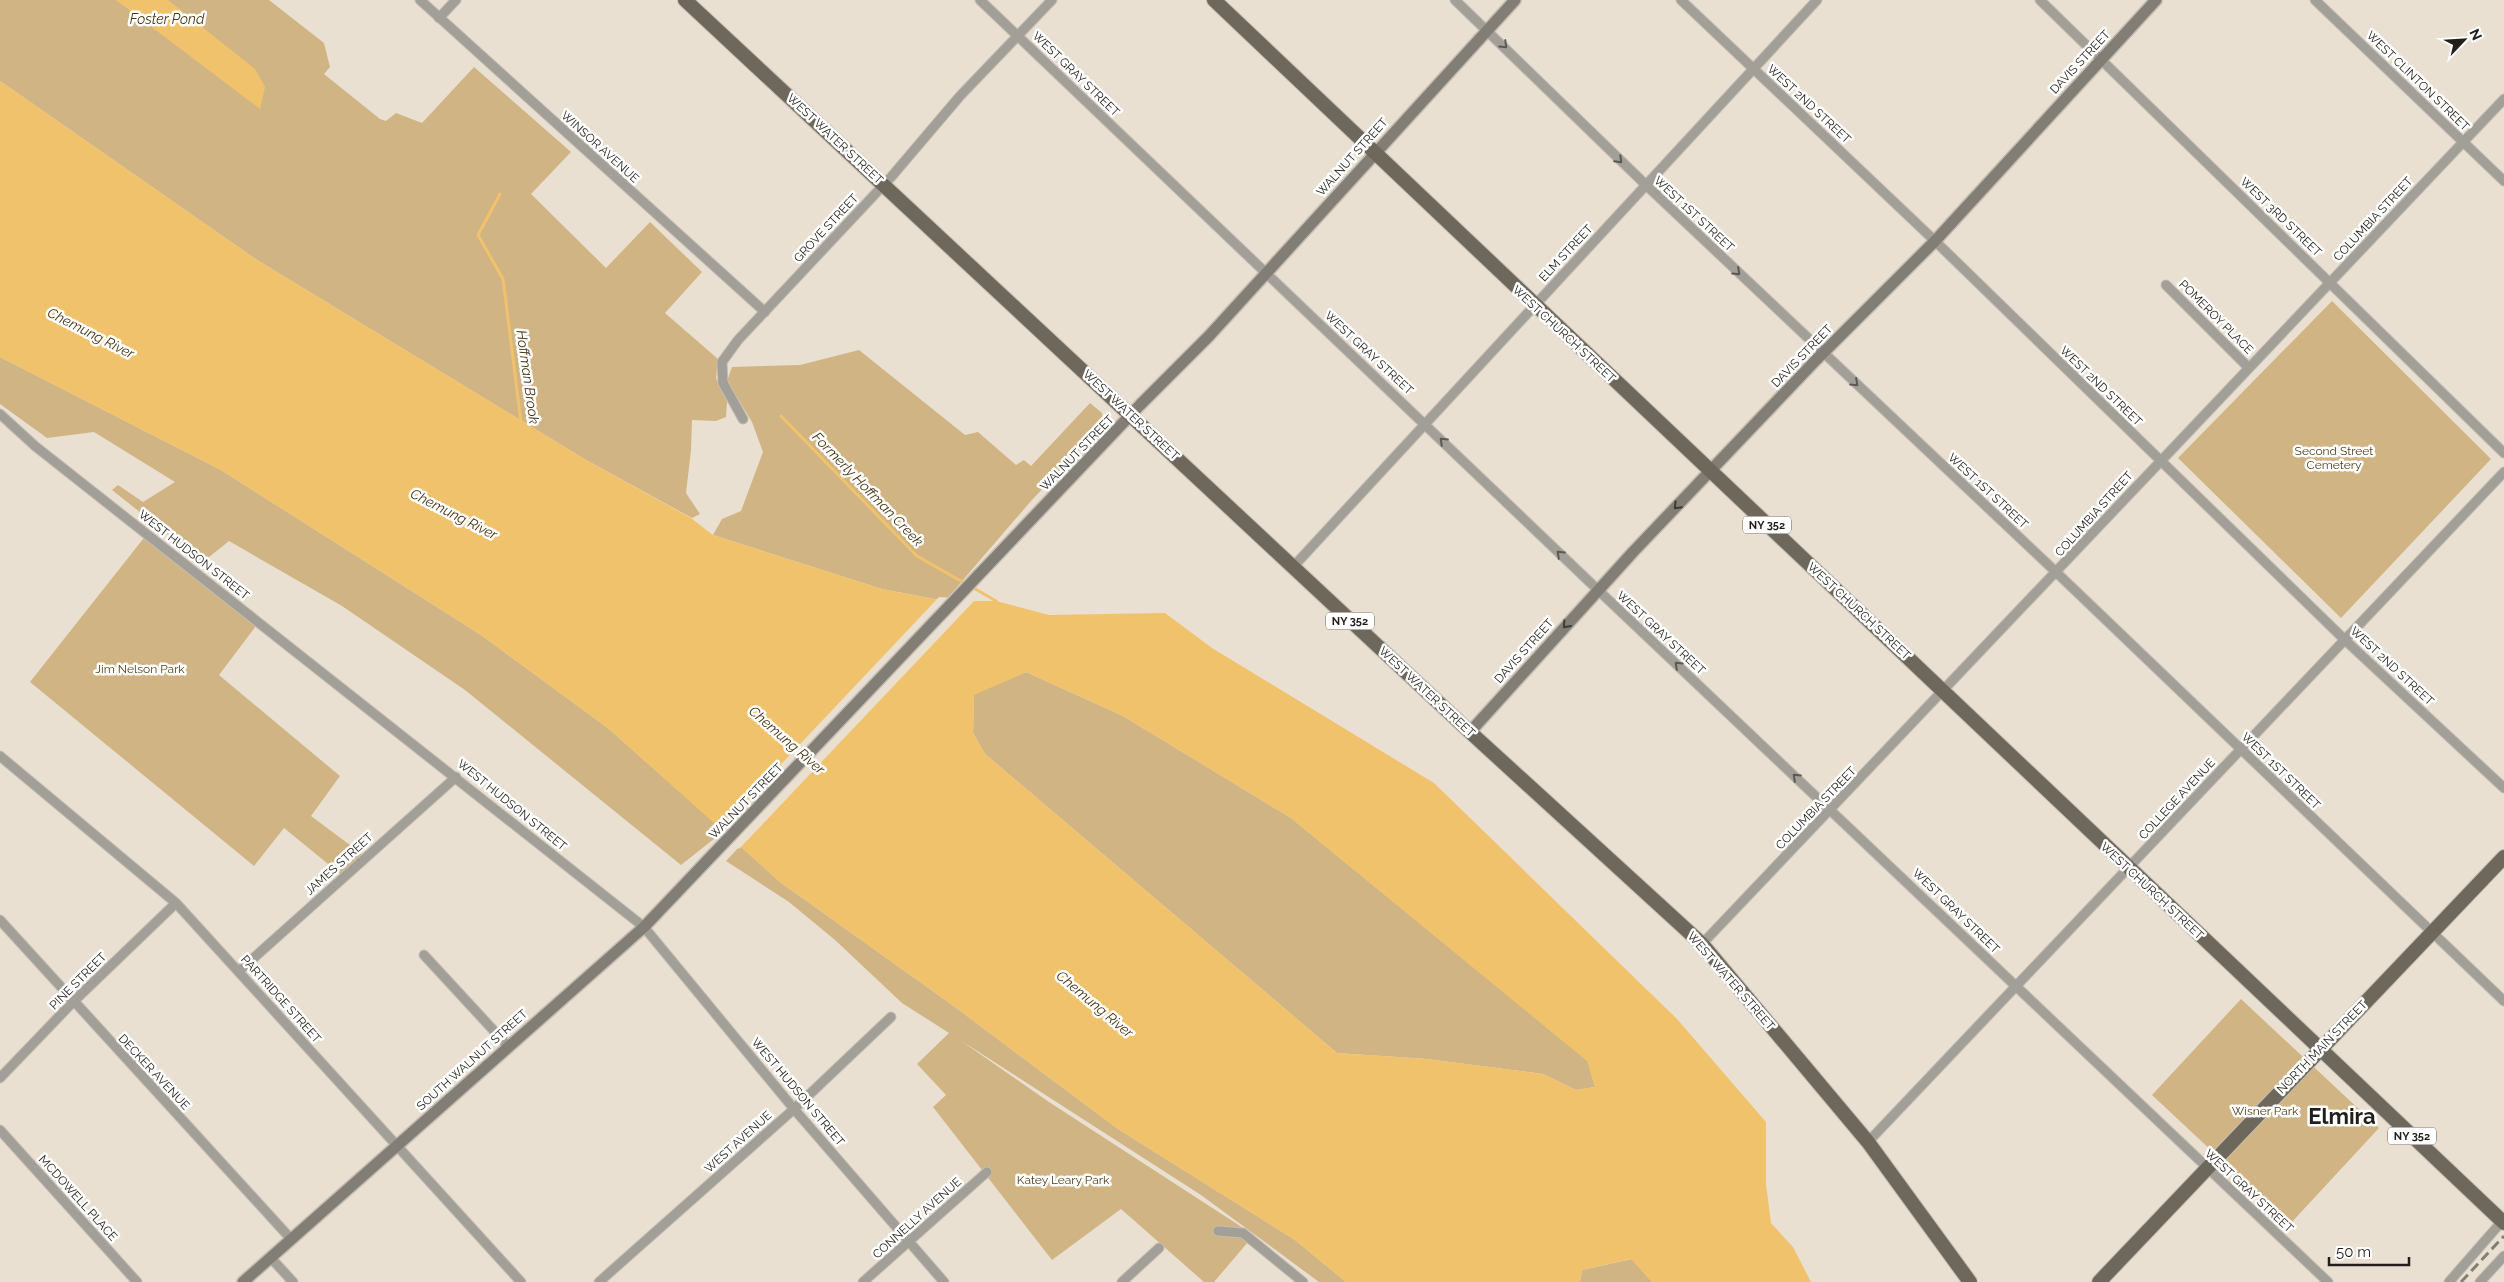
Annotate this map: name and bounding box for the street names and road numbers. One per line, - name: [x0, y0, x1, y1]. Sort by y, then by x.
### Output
- street label: DAVIS STREET: [2047, 27, 2113, 97]
- street label: WEST CLINTON STREET: [2364, 28, 2473, 134]
- street label: WEST GRAY STREET: [1030, 29, 1123, 120]
- street label: WEST 2ND STREET: [1765, 62, 1854, 147]
- street label: WEST WATER STREET: [784, 91, 886, 187]
- street label: WINSOR AVENUE: [558, 108, 642, 186]
- street label: WALNUT STREET: [1313, 115, 1391, 199]
- street label: WEST 1ST STREET: [1651, 173, 1737, 255]
- street label: COLUMBIA STREET: [2331, 174, 2416, 264]
- street label: WEST 3RD STREET: [2238, 175, 2325, 260]
- street label: GROVE STREET: [791, 191, 862, 265]
- street label: ELM STREET: [1536, 221, 1596, 284]
- street label: POMEROY PLACE: [2176, 277, 2256, 357]
- street label: WEST CHURCH STREET: [1510, 283, 1619, 386]
- street label: WEST GRAY STREET: [1322, 309, 1416, 398]
- street label: DAVIS STREET: [1769, 321, 1836, 390]
- street label: WEST 2ND STREET: [2057, 343, 2145, 429]
- street label: WEST WATER STREET: [1080, 367, 1182, 463]
- street label: WALNUT STREET: [1037, 412, 1117, 494]
- street label: WEST 1ST STREET: [1945, 450, 2031, 532]
- street label: COLUMBIA STREET: [2052, 468, 2136, 559]
- street label: WEST HUDSON STREET: [136, 507, 253, 603]
- road number: NY 352: [1743, 516, 1791, 534]
- street label: WEST CHURCH STREET: [1805, 560, 1914, 663]
- street label: WEST GRAY STREET: [1614, 589, 1708, 678]
- road number: NY 352: [1326, 612, 1374, 630]
- street label: DAVIS STREET: [1492, 616, 1557, 686]
- street label: WEST 2ND STREET: [2348, 624, 2437, 709]
- street label: WEST WATER STREET: [1376, 644, 1478, 740]
- street label: WEST 1ST STREET: [2239, 730, 2324, 813]
- street label: COLLEGE AVENUE: [2136, 756, 2218, 842]
- street label: WEST HUDSON STREET: [455, 757, 570, 854]
- street label: WALNUT STREET: [706, 760, 786, 842]
- street label: COLUMBIA STREET: [1773, 763, 1860, 852]
- street label: JAMES STREET: [302, 830, 376, 898]
- street label: WEST CHURCH STREET: [2098, 840, 2207, 943]
- street label: WEST GRAY STREET: [1910, 866, 2003, 957]
- street label: WEST WATER STREET: [1684, 929, 1778, 1034]
- street label: PINE STREET: [47, 949, 110, 1012]
- street label: PARTRIDGE STREET: [238, 952, 324, 1046]
- street label: NORTH MAIN STREET: [2274, 997, 2370, 1096]
- street label: SOUTH WALNUT STREET: [414, 1006, 531, 1113]
- street label: DECKER AVENUE: [115, 1031, 193, 1113]
- street label: WEST HUDSON STREET: [749, 1035, 848, 1149]
- street label: WEST AVENUE: [702, 1108, 774, 1176]
- road number: NY 352: [2388, 1128, 2436, 1144]
- street label: WEST GRAY STREET: [2202, 1147, 2296, 1236]
- street label: MCDOWELL PLACE: [36, 1152, 120, 1244]
- street label: CONNELLY AVENUE: [870, 1175, 964, 1261]

